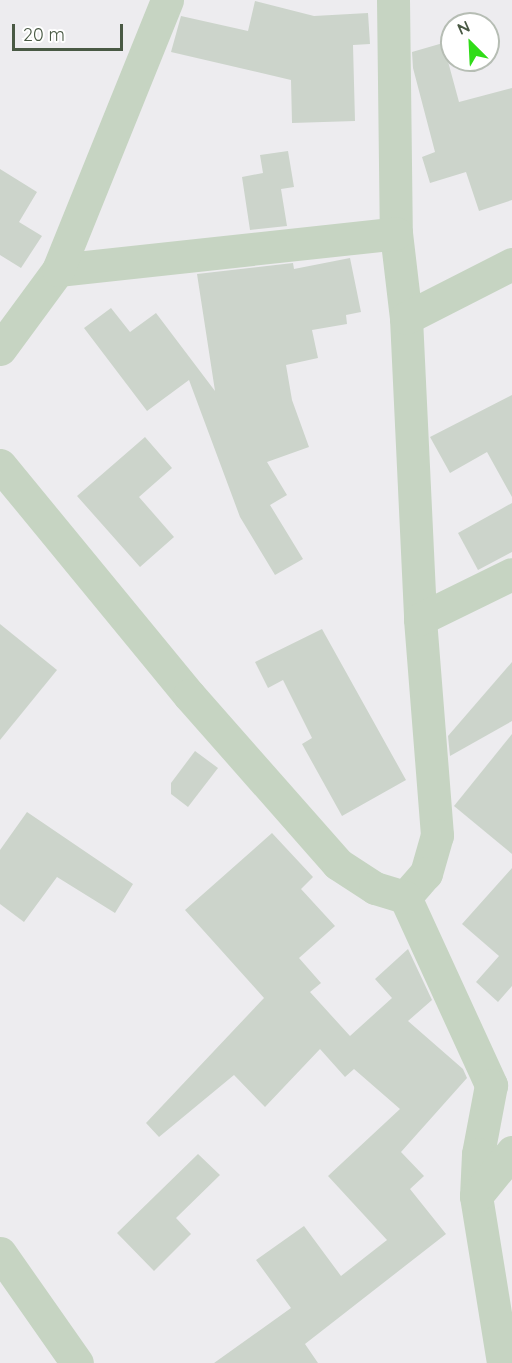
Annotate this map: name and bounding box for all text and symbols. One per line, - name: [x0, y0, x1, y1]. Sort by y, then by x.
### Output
- scale bar: [15, 12, 126, 50]
- north arrow: [440, 12, 500, 72]
- text: N: [454, 16, 473, 39]
- text: 20 m: [23, 23, 65, 46]

